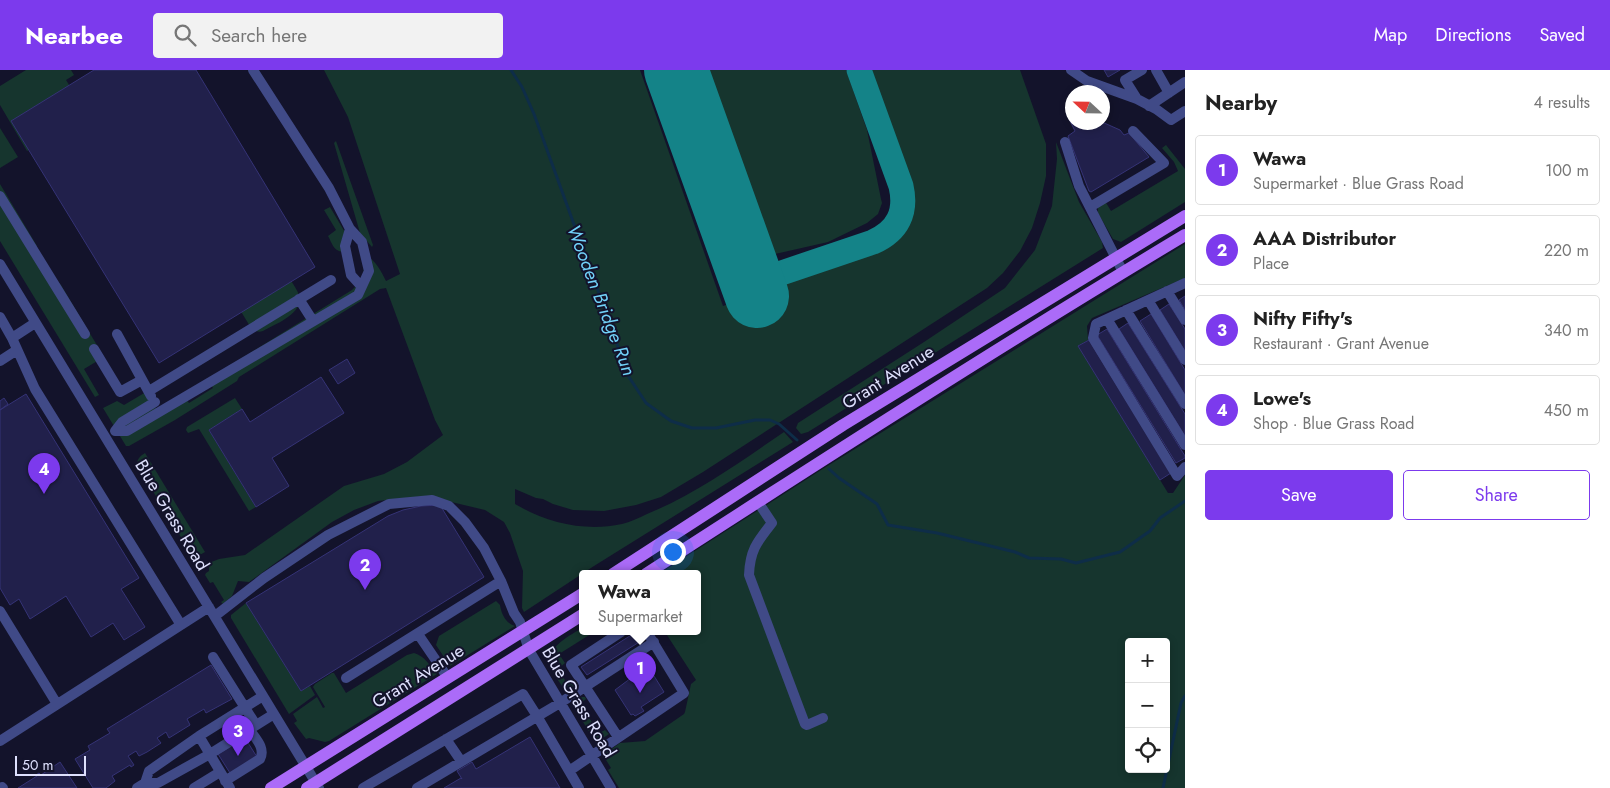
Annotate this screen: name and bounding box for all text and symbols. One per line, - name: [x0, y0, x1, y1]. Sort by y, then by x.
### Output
- search box: [153, 13, 503, 58]
- text: Nearbee: [25, 18, 123, 53]
- icon: search: [171, 21, 199, 49]
- text: Search here: [211, 22, 307, 49]
- text: Map: [1374, 22, 1407, 48]
- text: Directions: [1435, 22, 1511, 48]
- text: Saved: [1539, 22, 1585, 48]
- north arrow: [1065, 85, 1110, 130]
- text: Nearby: [1205, 88, 1277, 118]
- text: 4 results: [1534, 91, 1590, 114]
- text: Wawa: [1253, 145, 1306, 172]
- text: 1: [1218, 159, 1226, 182]
- text: 100 m: [1545, 159, 1589, 182]
- text: Supermarket · Blue Grass Road: [1253, 172, 1464, 195]
- water label: Wooden Bridge Run: [560, 221, 643, 380]
- text: AAA Distributor: [1253, 225, 1396, 252]
- text: 2: [1217, 239, 1227, 262]
- text: 220 m: [1544, 239, 1589, 262]
- text: Place: [1253, 252, 1289, 275]
- text: Nifty Fifty's: [1253, 305, 1352, 332]
- text: 3: [1217, 319, 1227, 342]
- text: 340 m: [1544, 319, 1589, 342]
- text: Restaurant · Grant Avenue: [1253, 332, 1429, 355]
- street label: Grant Avenue: [837, 338, 939, 416]
- text: Lowe's: [1253, 385, 1311, 412]
- text: 4: [1216, 399, 1228, 422]
- text: 450 m: [1544, 399, 1589, 422]
- text: Shop · Blue Grass Road: [1253, 412, 1414, 435]
- pin: 4: [28, 453, 60, 494]
- street label: Blue Grass Road: [128, 454, 216, 576]
- button: Save: [1205, 470, 1393, 520]
- button: Share: [1403, 470, 1590, 520]
- your location: [660, 539, 686, 565]
- pin: 2: [349, 549, 381, 590]
- popup: [579, 570, 701, 635]
- text: Wawa: [598, 578, 651, 605]
- text: Supermarket: [598, 605, 682, 628]
- street label: Grant Avenue: [367, 637, 469, 715]
- map controls: [1125, 638, 1170, 773]
- button: +: [1125, 638, 1170, 683]
- street label: Blue Grass Road: [535, 641, 623, 763]
- pin: 1: [624, 652, 656, 693]
- button: −: [1125, 683, 1170, 728]
- pin: 3: [222, 715, 254, 756]
- button: locate: [1125, 728, 1170, 773]
- scale bar: [15, 753, 86, 776]
- text: 50 m: [22, 755, 53, 775]

